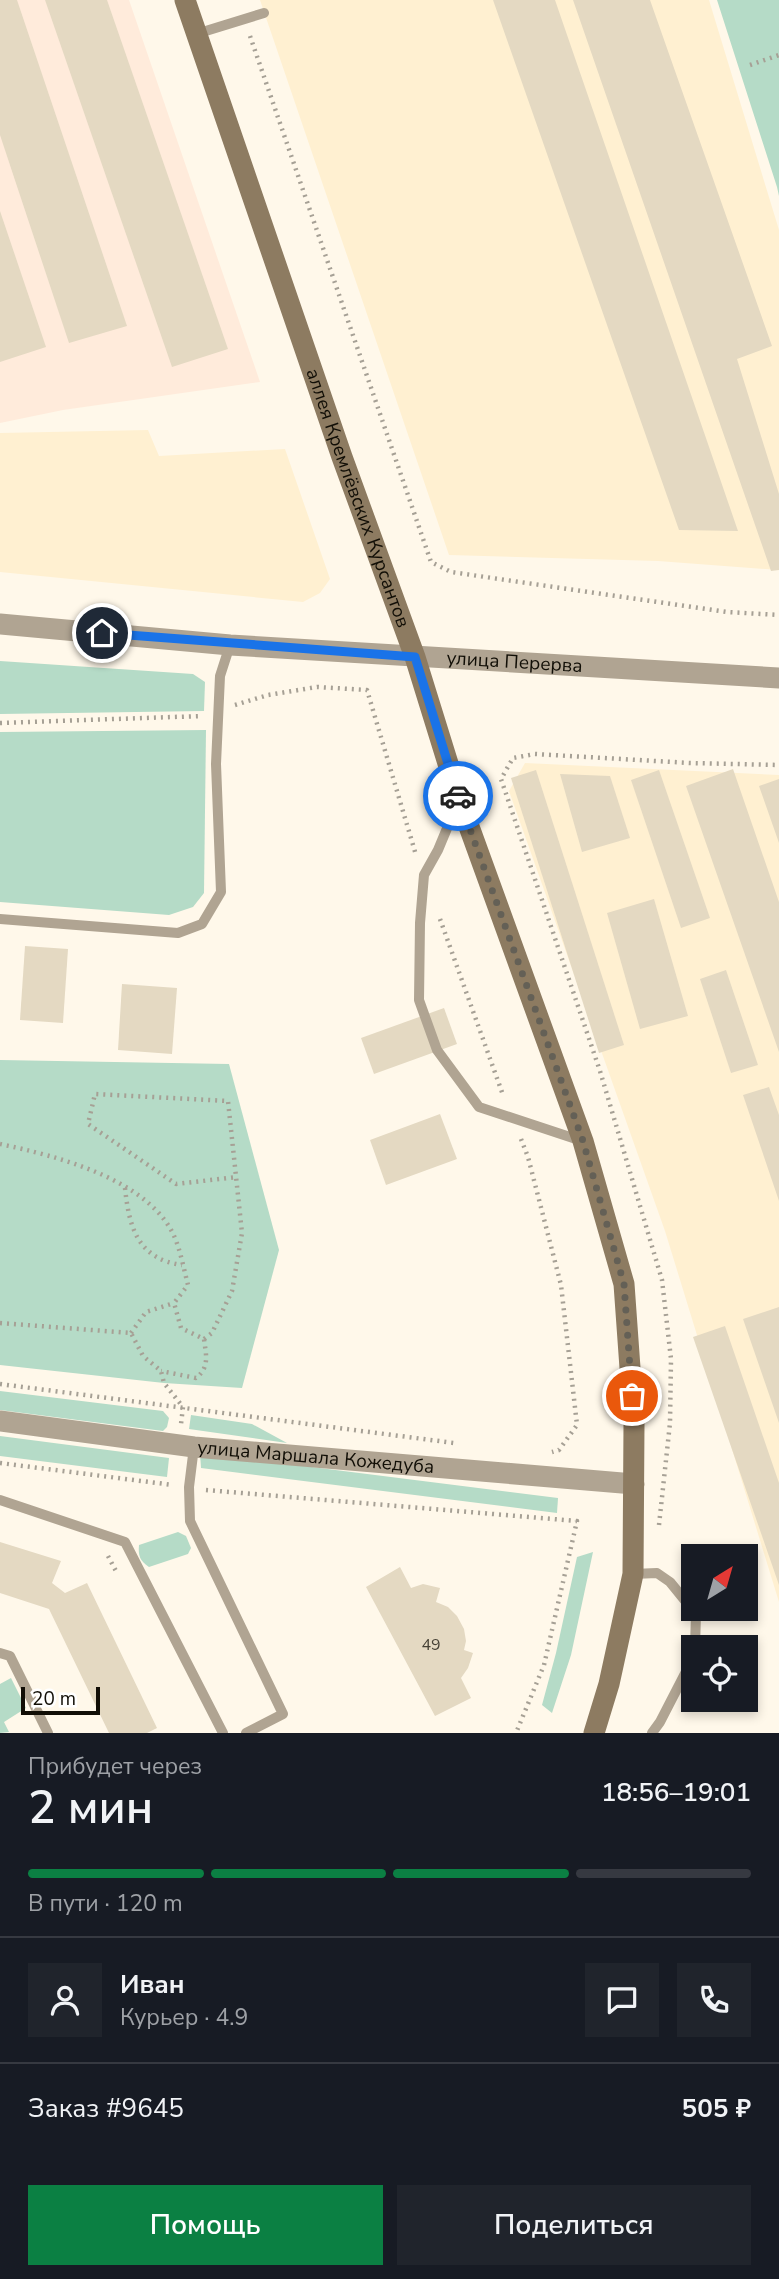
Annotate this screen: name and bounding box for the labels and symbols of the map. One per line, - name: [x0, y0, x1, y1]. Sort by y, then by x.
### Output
- street label: аллея Кремлёвских Курсантов: [299, 365, 416, 631]
- pin: [72, 603, 132, 663]
- street label: улица Перерва: [446, 645, 583, 679]
- courier: [423, 761, 493, 831]
- pin: [602, 1366, 662, 1426]
- street label: улица Маршала Кожедуба: [196, 1434, 435, 1480]
- north arrow: [681, 1544, 758, 1620]
- house number: 49: [421, 1634, 441, 1656]
- scale bar: [21, 1684, 100, 1716]

